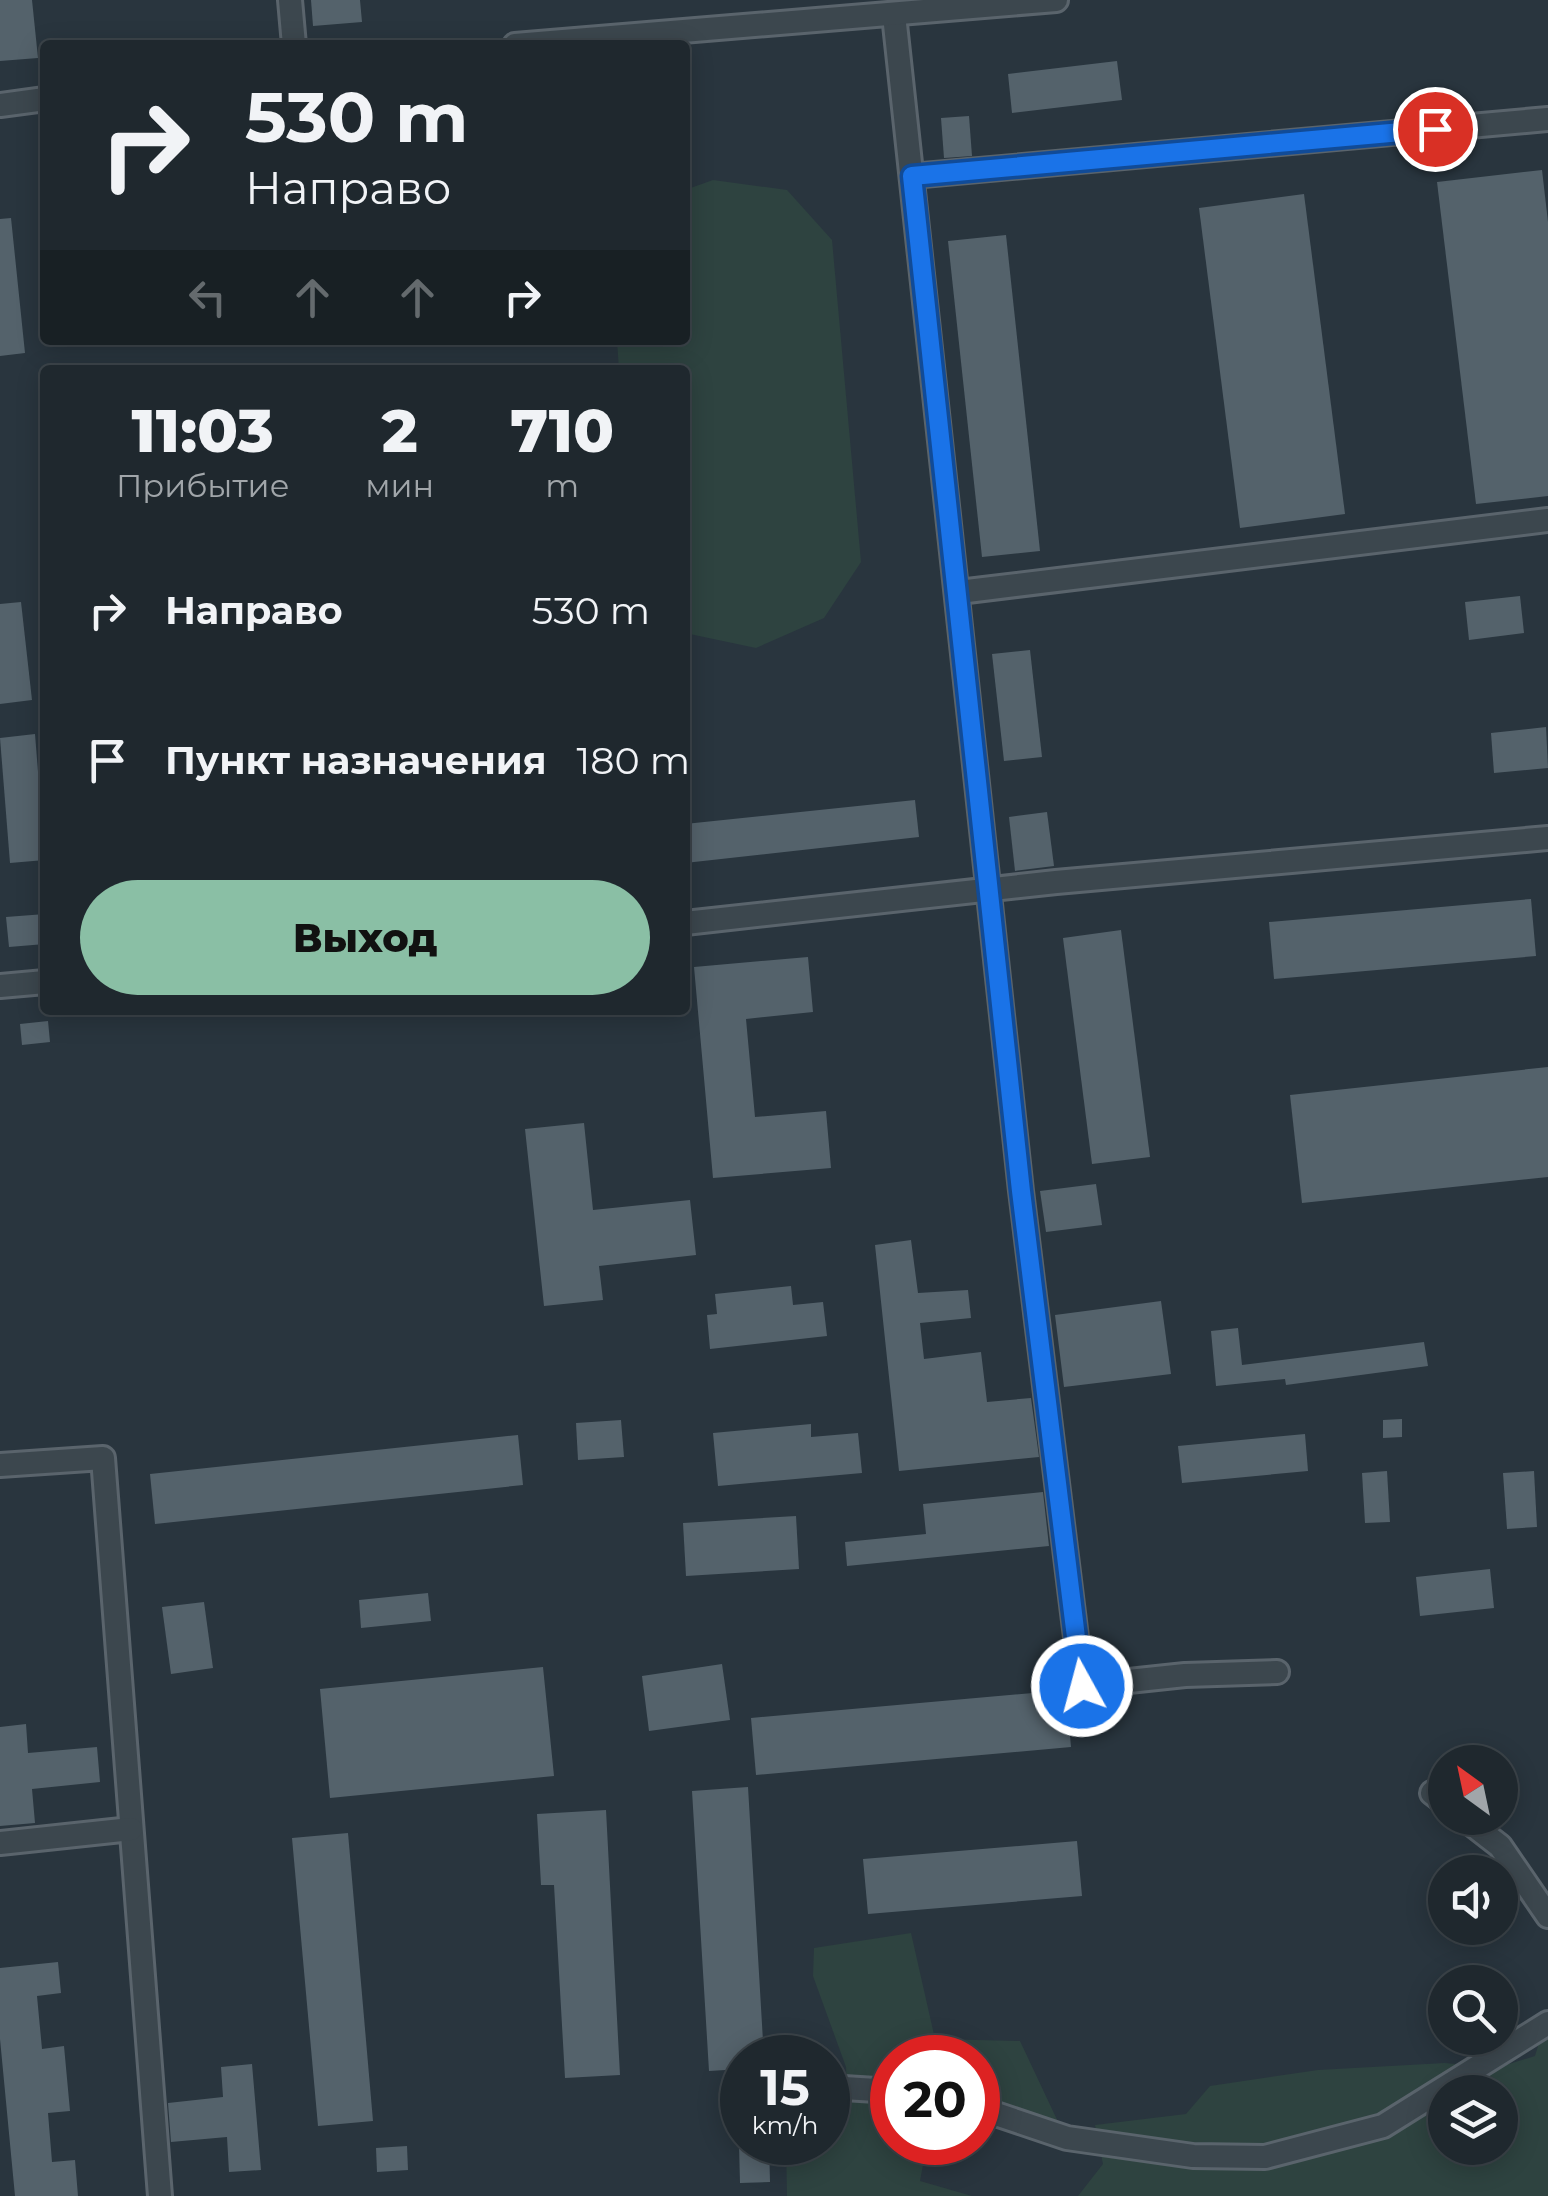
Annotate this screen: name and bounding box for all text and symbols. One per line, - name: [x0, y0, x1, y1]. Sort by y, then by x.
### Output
- text: 530 m: [245, 74, 469, 160]
- icon: right: [80, 80, 210, 210]
- pin: [1393, 87, 1478, 172]
- icon: arrive: [1408, 102, 1463, 157]
- text: Направо: [245, 160, 451, 215]
- icon: left: [180, 270, 235, 325]
- icon: ahead: [285, 270, 340, 325]
- icon: ahead: [390, 270, 445, 325]
- icon: right: [495, 270, 550, 325]
- text: 11:03: [132, 394, 274, 467]
- text: 2: [382, 394, 418, 467]
- text: 710: [510, 394, 614, 467]
- text: Прибытие: [116, 466, 289, 505]
- text: мин: [365, 466, 434, 505]
- text: m: [545, 466, 579, 505]
- icon: right: [80, 583, 135, 638]
- text: Направо: [165, 587, 343, 634]
- text: 530 m: [532, 587, 650, 634]
- icon: arrive: [80, 733, 135, 788]
- text: Пункт назначения: [165, 737, 547, 784]
- text: 180 m: [577, 737, 690, 784]
- button: Выход: [80, 880, 650, 995]
- position arrow: [1030, 1634, 1134, 1738]
- north arrow: [1428, 1745, 1518, 1835]
- map controls: [1428, 1745, 1518, 2165]
- button: sound: [1428, 1855, 1518, 1945]
- button: search: [1428, 1965, 1518, 2055]
- speed limit sign: 20: [870, 2035, 1000, 2165]
- text: 15: [760, 2057, 810, 2118]
- button: layers: [1428, 2075, 1518, 2165]
- text: km/h: [752, 2110, 818, 2140]

